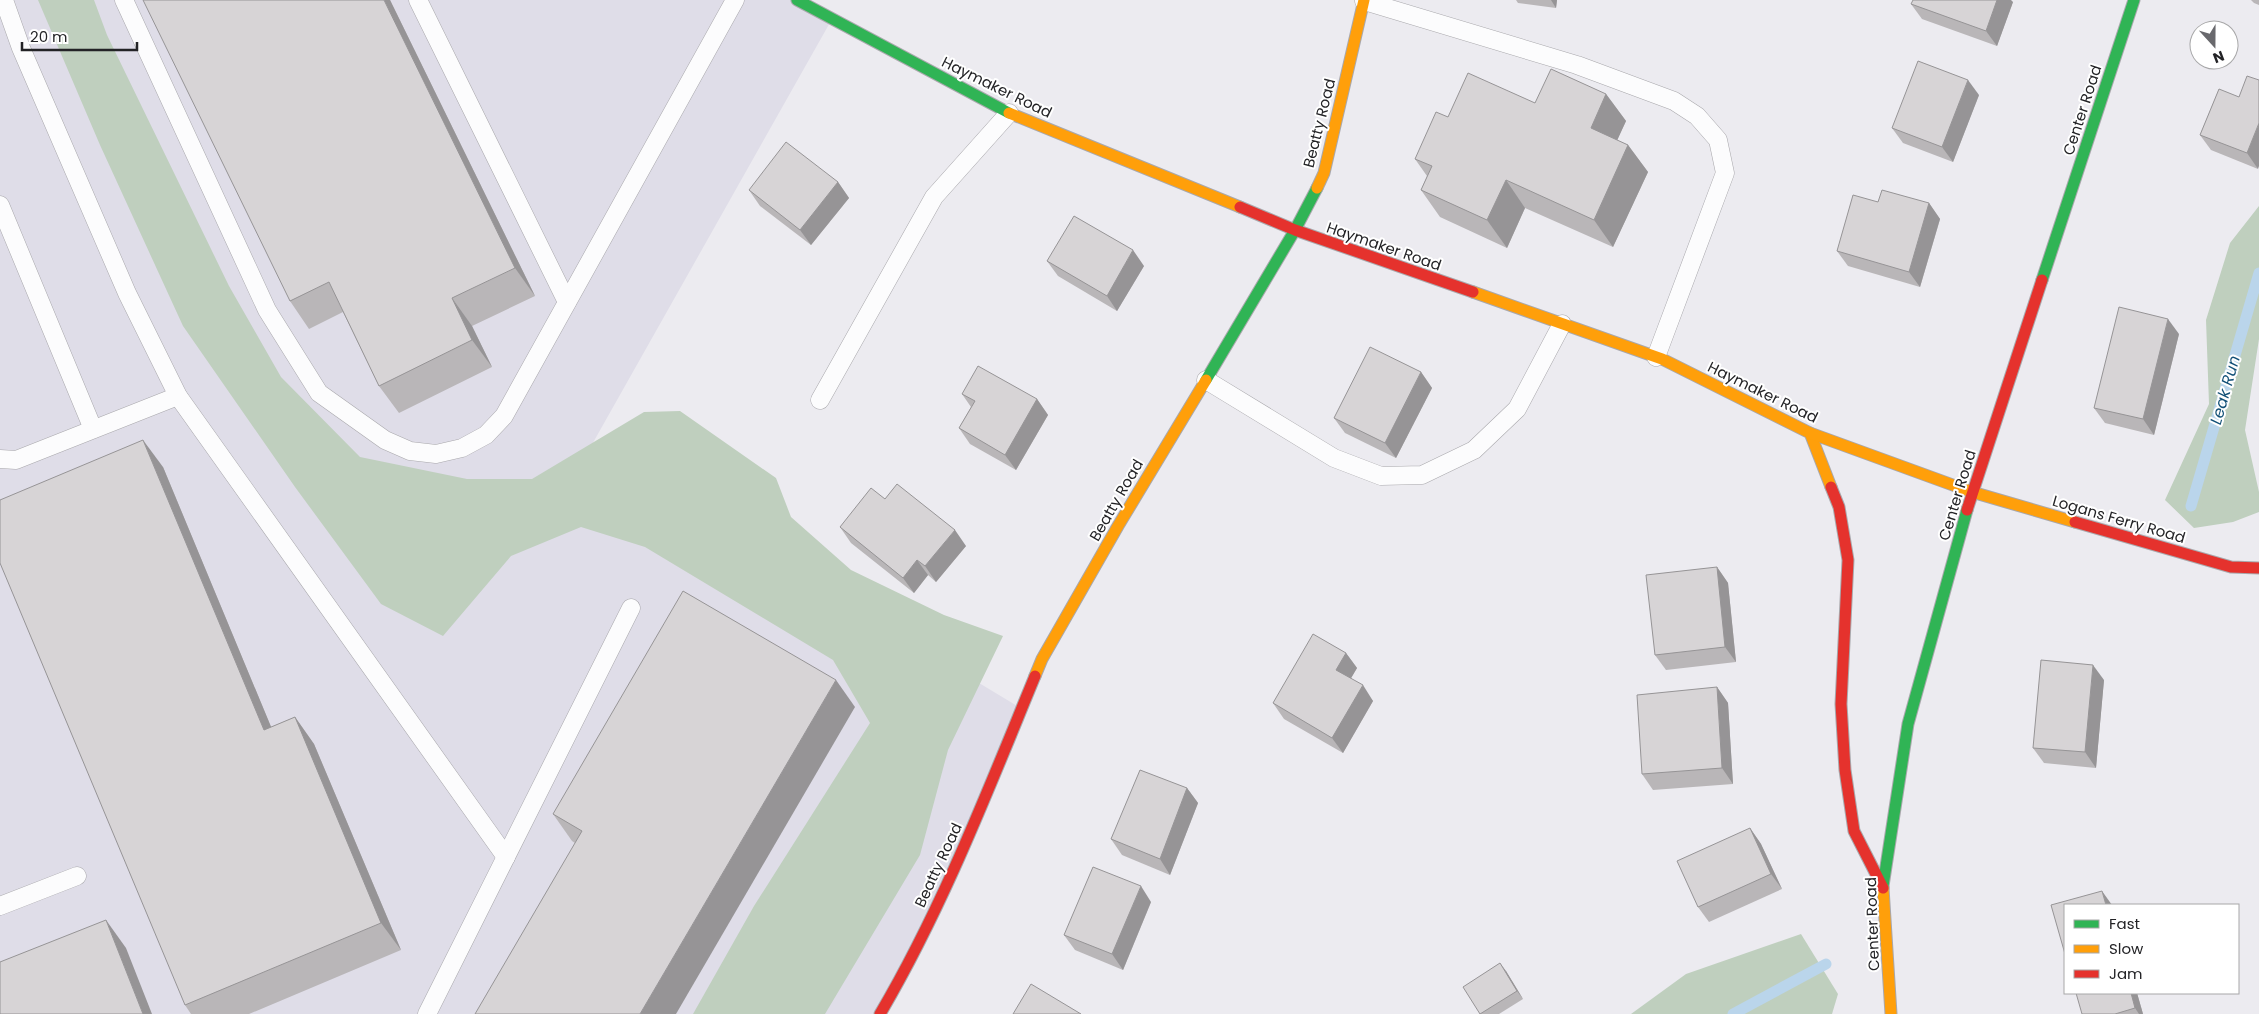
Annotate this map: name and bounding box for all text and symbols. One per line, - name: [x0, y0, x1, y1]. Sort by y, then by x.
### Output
- scale bar: [22, 20, 138, 52]
- north arrow: [2189, 20, 2239, 70]
- text: 20 m: [30, 26, 68, 47]
- text: N: [2210, 46, 2227, 68]
- street label: Haymaker Road: [938, 51, 1056, 123]
- street label: Center Road: [2058, 62, 2106, 158]
- street label: Beatty Road: [1298, 76, 1340, 170]
- street label: Haymaker Road: [1324, 217, 1444, 275]
- water label: Leak Run: [2204, 353, 2246, 427]
- street label: Haymaker Road: [1704, 356, 1822, 428]
- street label: Center Road: [1933, 447, 1981, 543]
- street label: Beatty Road: [1084, 455, 1148, 545]
- street label: Logans Ferry Road: [2050, 490, 2188, 548]
- street label: Beatty Road: [909, 819, 967, 911]
- street label: Center Road: [1860, 877, 1884, 971]
- legend: [2064, 904, 2239, 994]
- text: Fast: [2109, 913, 2140, 934]
- text: Slow: [2109, 938, 2144, 959]
- text: Jam: [2109, 963, 2143, 984]

